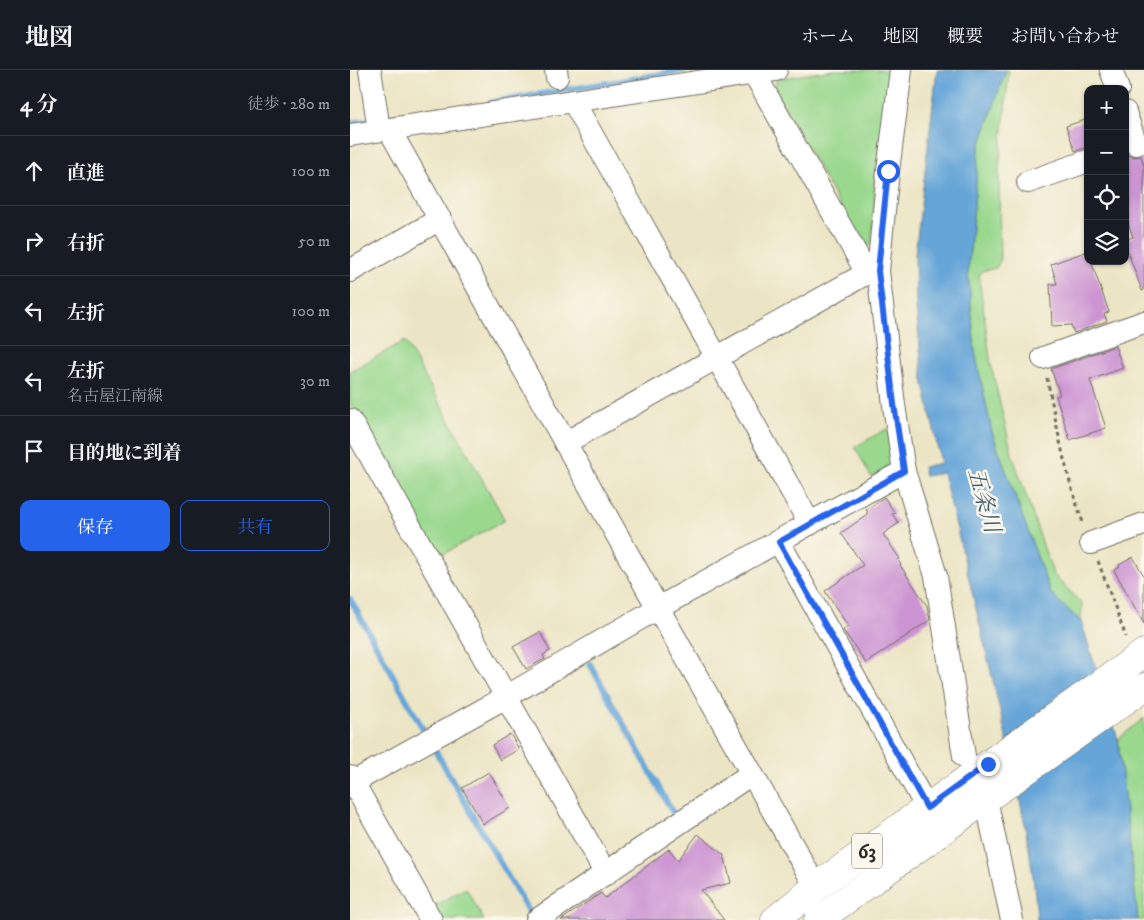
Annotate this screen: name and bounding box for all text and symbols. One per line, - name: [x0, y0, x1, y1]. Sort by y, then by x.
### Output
- text: 地図: [25, 23, 73, 53]
- text: ホーム: [801, 26, 855, 48]
- text: 地図: [883, 26, 919, 48]
- text: 概要: [947, 26, 983, 48]
- text: お問い合わせ: [1011, 26, 1119, 48]
- map controls: [1084, 85, 1129, 265]
- button: +: [1084, 85, 1129, 130]
- text: 4 分: [20, 92, 58, 118]
- text: 徒歩 · 280 m: [247, 94, 330, 114]
- button: −: [1084, 130, 1129, 175]
- icon: ahead: [20, 157, 48, 185]
- route start: [877, 160, 900, 183]
- text: 100 m: [292, 161, 330, 181]
- text: 直進: [67, 162, 105, 185]
- button: locate: [1084, 175, 1129, 220]
- button: layers: [1084, 220, 1129, 265]
- icon: right: [20, 227, 48, 255]
- text: 50 m: [298, 231, 330, 251]
- text: 右折: [67, 232, 105, 255]
- icon: left: [20, 297, 48, 325]
- text: 100 m: [292, 301, 330, 321]
- text: 左折: [67, 302, 105, 325]
- text: 左折: [67, 360, 105, 383]
- icon: left: [20, 367, 48, 395]
- text: 30 m: [300, 371, 330, 391]
- text: 名古屋江南線: [67, 386, 163, 406]
- icon: arrive: [20, 437, 48, 465]
- text: 目的地に到着: [67, 442, 181, 465]
- water label: 五条川: [961, 465, 1006, 538]
- button: 保存: [20, 500, 170, 551]
- button: 共有: [180, 500, 330, 551]
- route end: [977, 753, 1000, 776]
- road number: 63: [852, 834, 882, 868]

